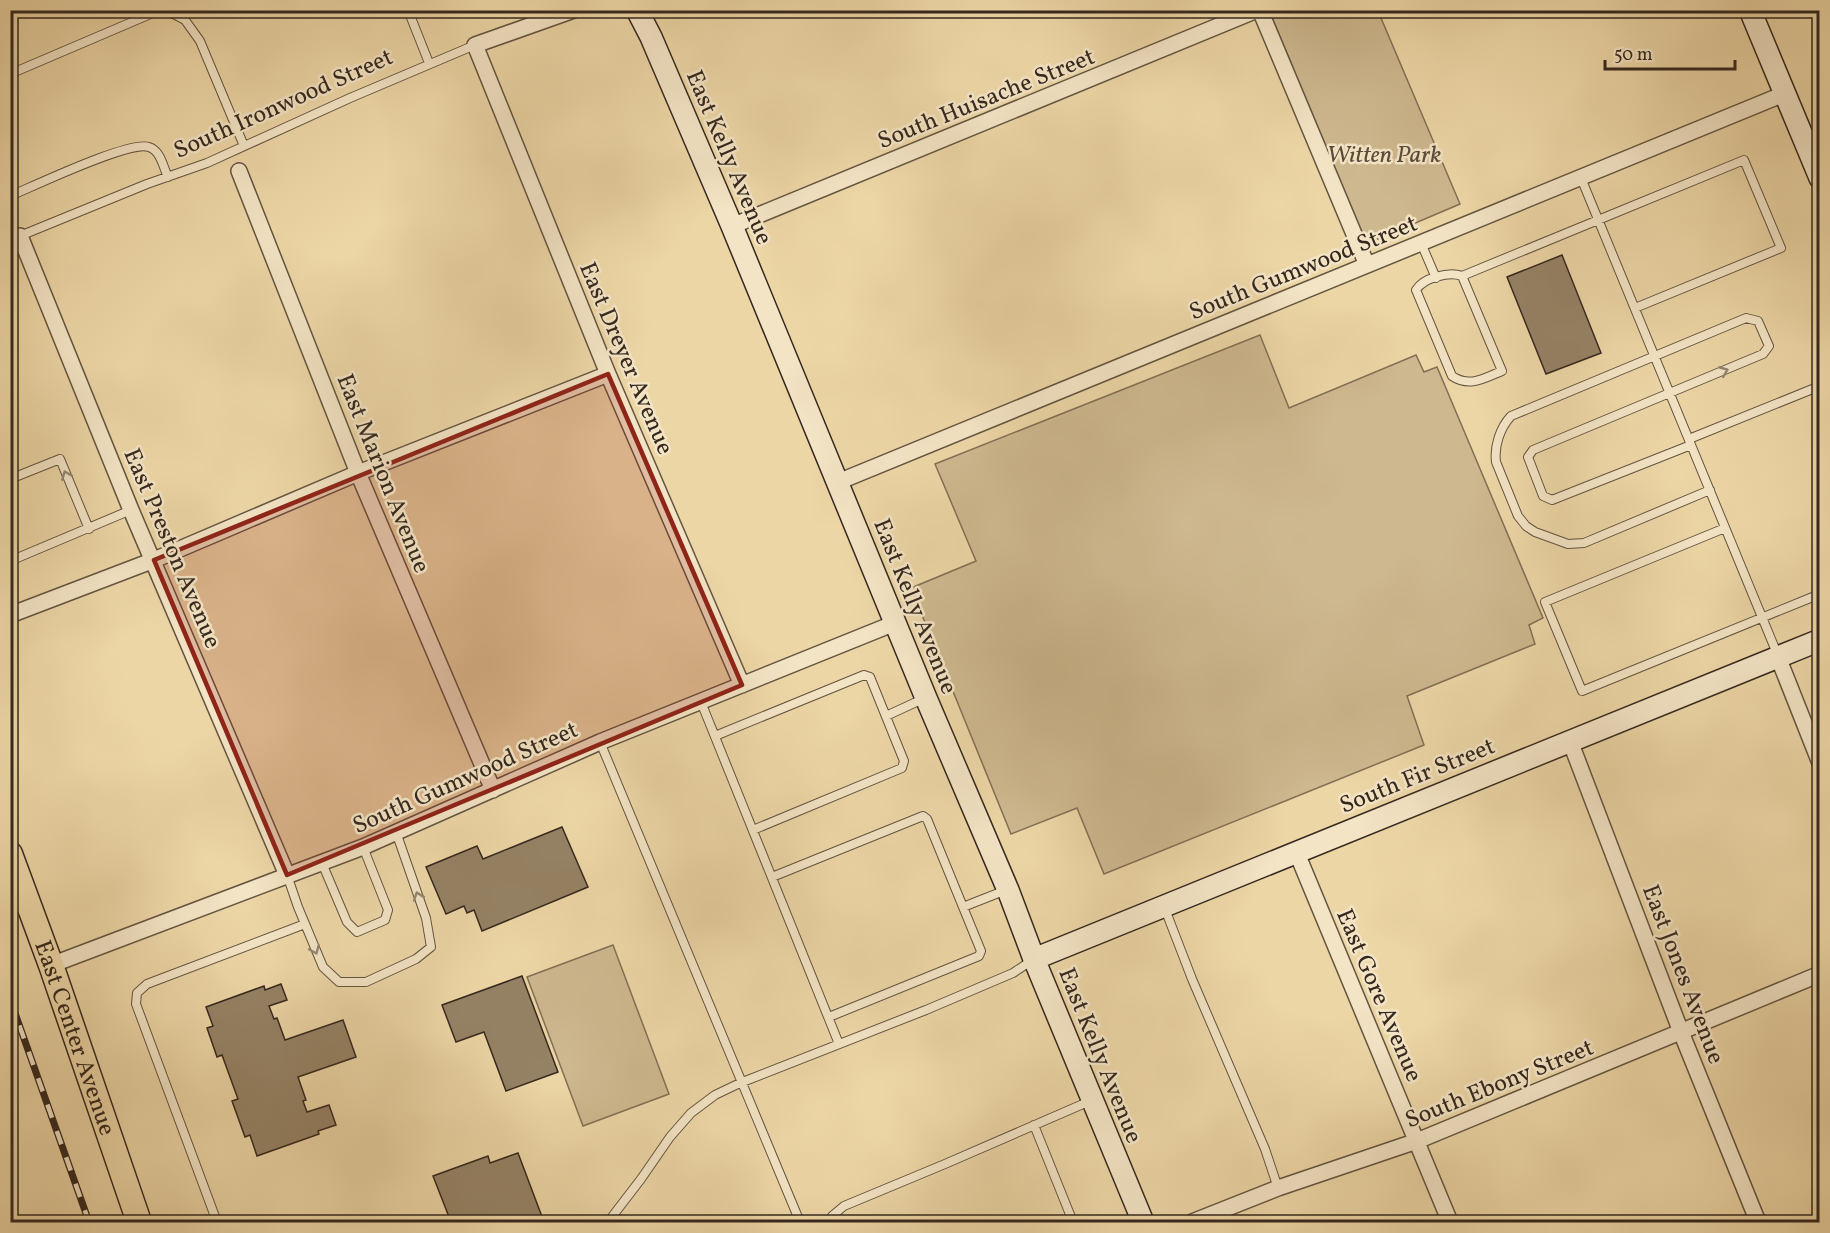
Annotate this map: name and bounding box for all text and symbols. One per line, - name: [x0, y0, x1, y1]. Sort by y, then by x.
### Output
- scale bar: [1605, 33, 1736, 71]
- street label: South Ironwood Street: [169, 41, 399, 169]
- street label: South Huisache Street: [873, 41, 1101, 159]
- text: 50 m: [1614, 43, 1653, 68]
- street label: East Kelly Avenue: [676, 65, 780, 250]
- park label: Witten Park: [1327, 139, 1441, 173]
- street label: South Gumwood Street: [1184, 207, 1423, 330]
- street label: East Dreyer Avenue: [569, 257, 681, 460]
- one-way arrow: [1718, 366, 1729, 378]
- street label: East Marion Avenue: [327, 369, 438, 578]
- street label: East Preston Avenue: [114, 444, 229, 654]
- one-way arrow: [62, 470, 74, 481]
- street label: East Kelly Avenue: [863, 514, 965, 700]
- street label: South Gumwood Street: [348, 714, 584, 844]
- street label: South Fir Street: [1335, 730, 1501, 823]
- street label: East Jones Avenue: [1632, 880, 1732, 1069]
- one-way arrow: [413, 891, 425, 901]
- street label: East Gore Avenue: [1326, 904, 1430, 1088]
- street label: East Center Avenue: [24, 936, 123, 1140]
- one-way arrow: [308, 943, 320, 954]
- street label: East Kelly Avenue: [1048, 963, 1150, 1149]
- street label: South Ebony Street: [1400, 1031, 1599, 1138]

